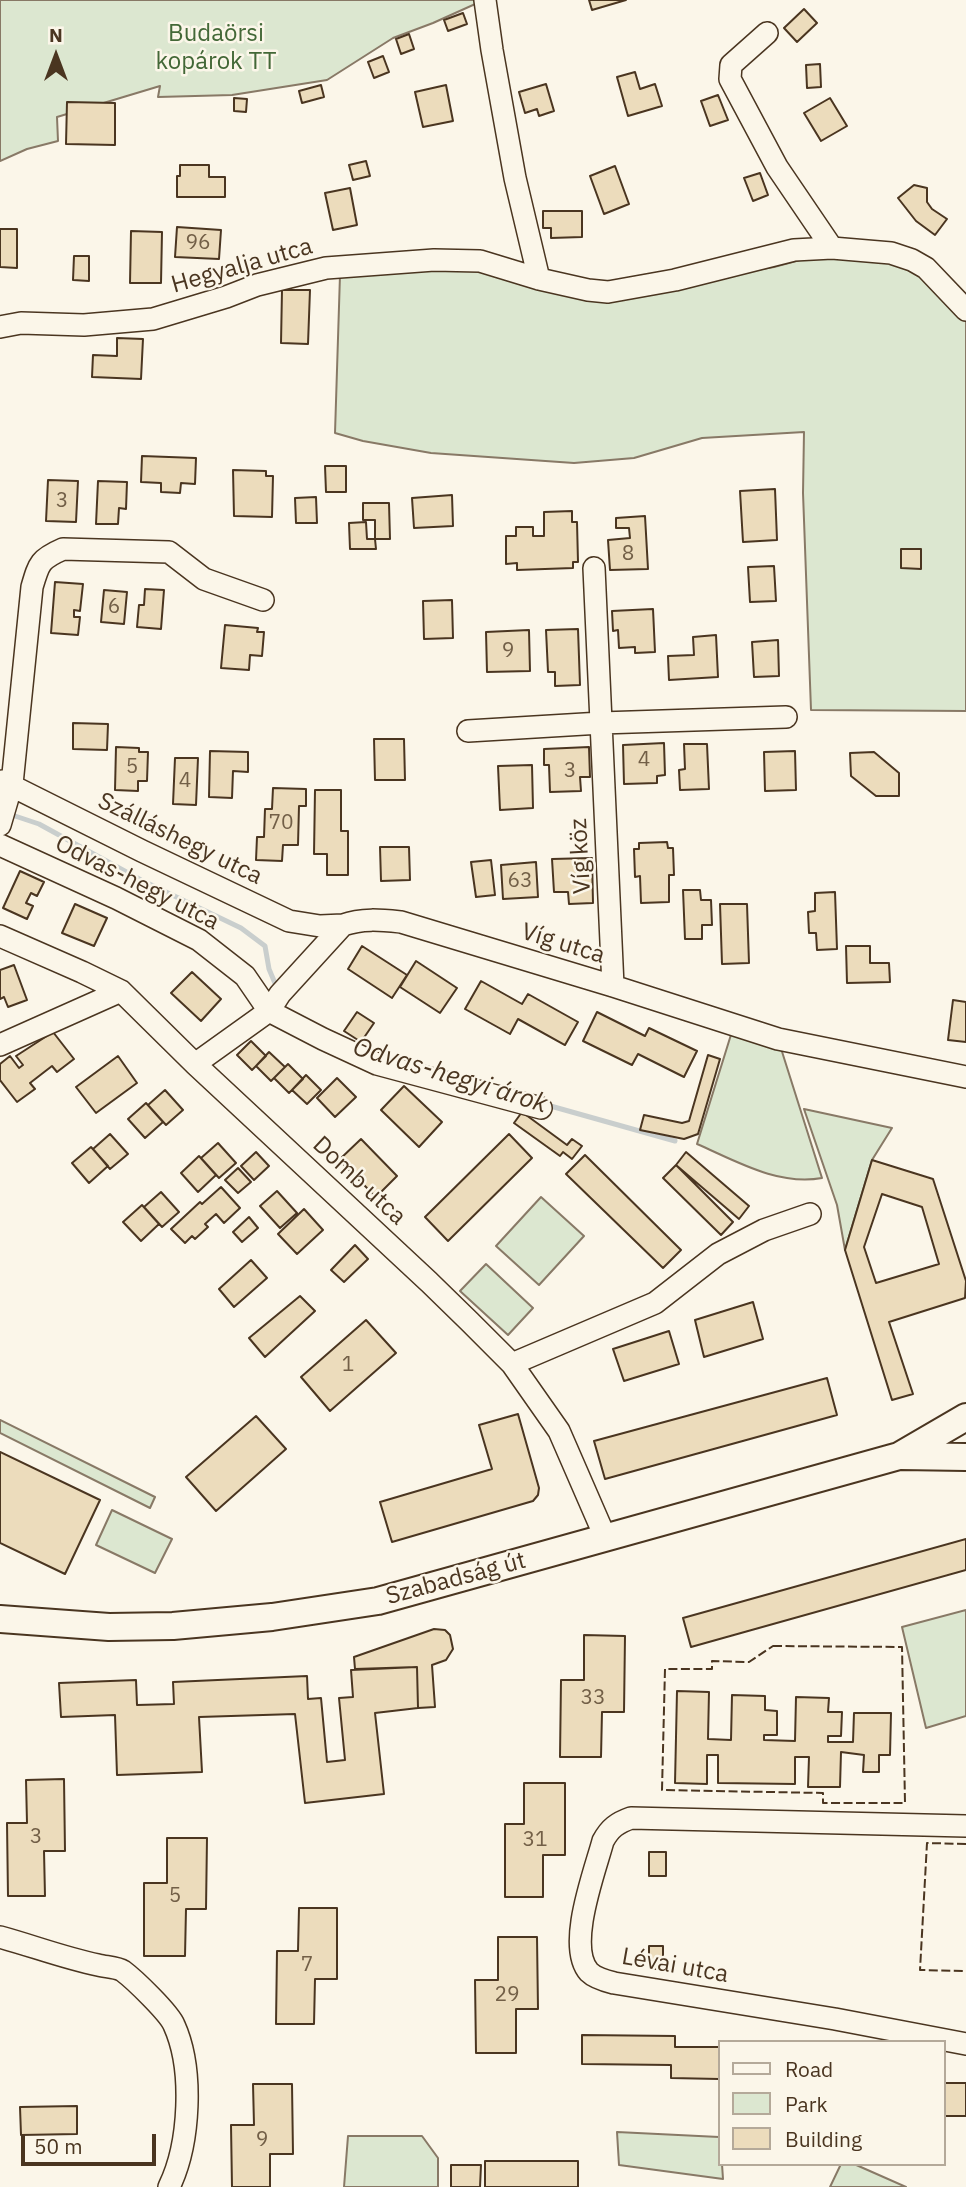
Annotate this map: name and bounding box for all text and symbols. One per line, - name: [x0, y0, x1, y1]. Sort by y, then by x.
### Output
- park label: Budaörsi kopárok TT: [156, 20, 276, 76]
- north arrow: [21, 21, 91, 91]
- text: N: [49, 23, 63, 47]
- house number: 96: [185, 230, 211, 256]
- street label: Hegyalja utca: [168, 232, 316, 300]
- house number: 3: [56, 488, 68, 514]
- house number: 8: [622, 541, 634, 567]
- house number: 6: [108, 594, 120, 620]
- house number: 9: [502, 638, 514, 664]
- house number: 4: [638, 747, 650, 773]
- house number: 5: [126, 754, 138, 780]
- house number: 3: [564, 758, 576, 784]
- house number: 4: [179, 768, 191, 794]
- street label: Szálláshegy utca: [93, 787, 267, 891]
- house number: 70: [268, 810, 294, 836]
- street label: Víg köz: [565, 817, 597, 895]
- street label: Odvas-hegy utca: [50, 829, 224, 937]
- house number: 63: [507, 868, 533, 894]
- street label: Víg utca: [518, 918, 608, 970]
- water label: Odvas-hegyi árok: [349, 1032, 551, 1120]
- street label: Domb utca: [306, 1131, 412, 1231]
- house number: 1: [342, 1352, 354, 1378]
- street label: Szabadság út: [383, 1547, 529, 1611]
- house number: 33: [580, 1685, 606, 1711]
- house number: 3: [30, 1824, 42, 1850]
- house number: 31: [522, 1827, 548, 1853]
- house number: 5: [169, 1883, 181, 1909]
- street label: Lévai utca: [619, 1942, 731, 1990]
- house number: 7: [301, 1952, 313, 1978]
- house number: 29: [494, 1982, 520, 2008]
- legend: [718, 2040, 945, 2166]
- text: Road: [785, 2055, 833, 2083]
- text: Park: [785, 2090, 828, 2118]
- scale bar: [24, 2120, 159, 2164]
- text: Building: [785, 2125, 862, 2153]
- house number: 9: [256, 2127, 268, 2153]
- text: 50 m: [34, 2132, 83, 2160]

